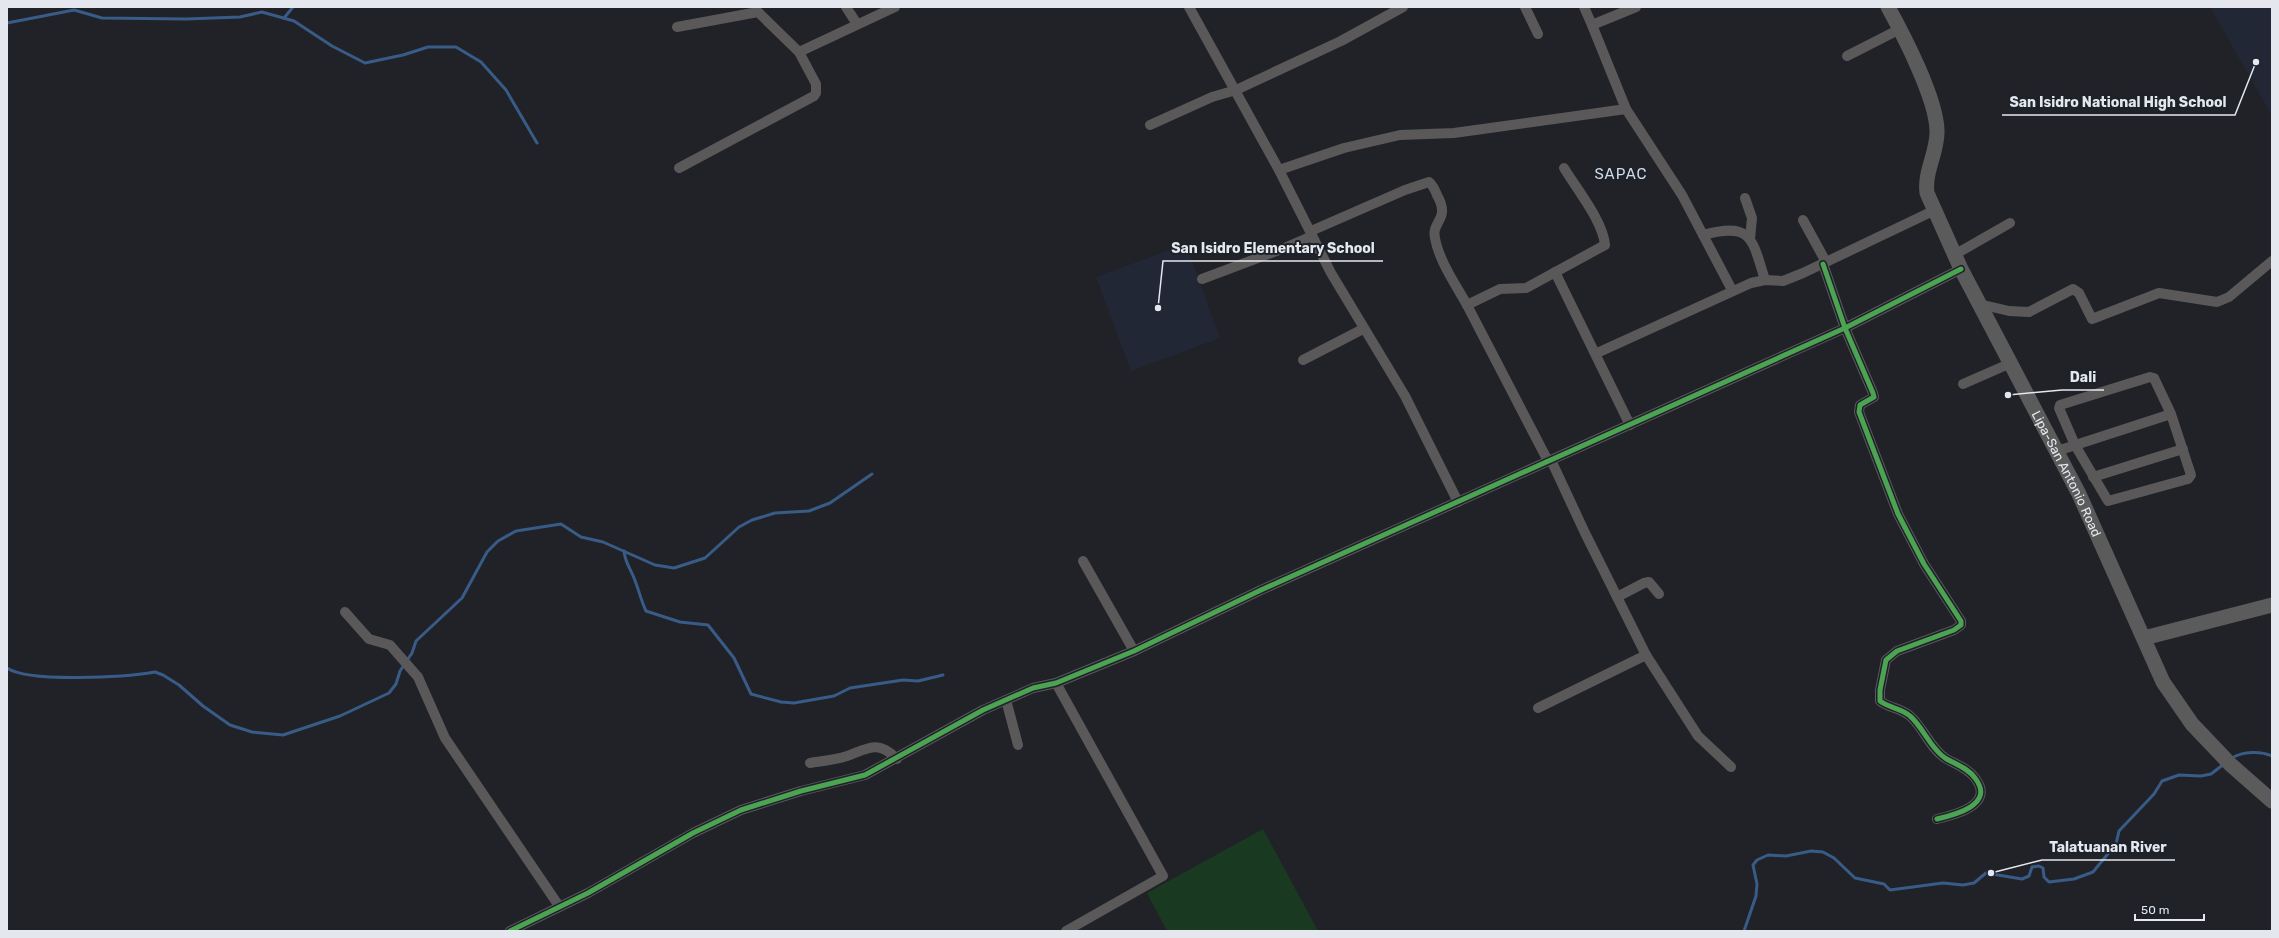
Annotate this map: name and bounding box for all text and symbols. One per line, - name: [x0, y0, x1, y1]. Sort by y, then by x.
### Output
- callout: San Isidro National High School: [2002, 89, 2235, 115]
- text: San Isidro National High School: [2009, 94, 2227, 111]
- district label: SAPAC: [1594, 165, 1648, 183]
- callout: San Isidro Elementary School: [1163, 235, 1383, 261]
- text: San Isidro Elementary School: [1171, 240, 1375, 257]
- callout: Dali: [2062, 364, 2104, 390]
- text: Dali: [2070, 369, 2096, 386]
- street label: Lipa-San Antonio Road: [2029, 408, 2104, 539]
- callout: Talatuanan River: [2042, 834, 2175, 860]
- text: Talatuanan River: [2049, 839, 2167, 856]
- scale bar: [2135, 896, 2204, 922]
- text: 50 m: [2141, 903, 2169, 917]

